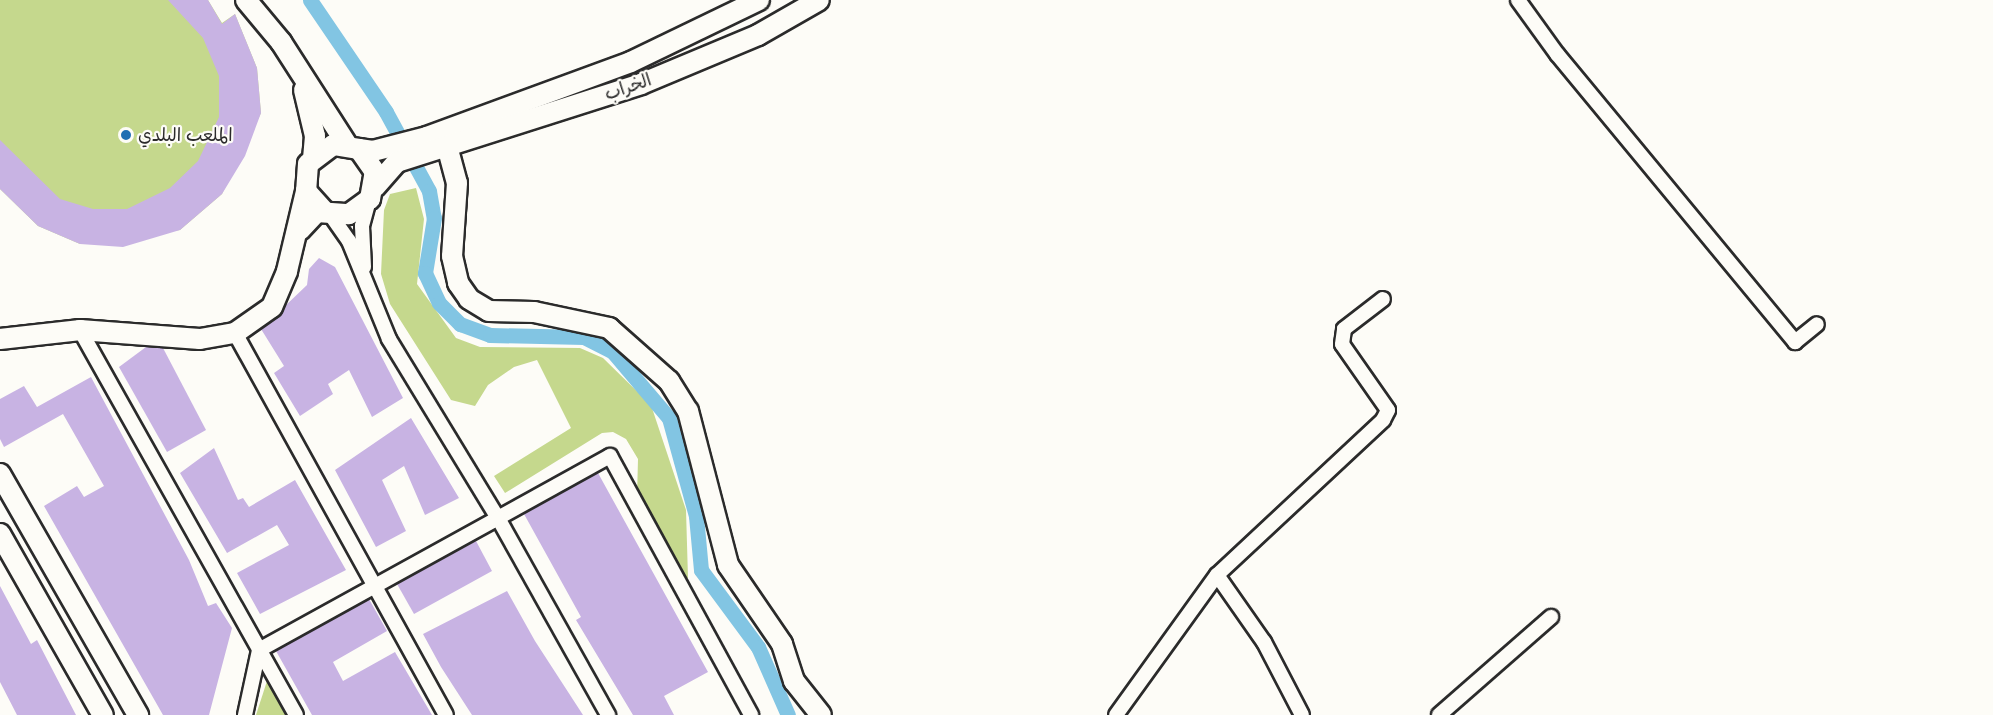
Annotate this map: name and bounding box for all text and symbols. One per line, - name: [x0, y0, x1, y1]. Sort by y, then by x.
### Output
- street label: الخراب: [602, 69, 654, 105]
- place label: الملعب البلدي: [138, 124, 233, 146]
- marker: الملعب البلدي: [119, 128, 133, 142]

